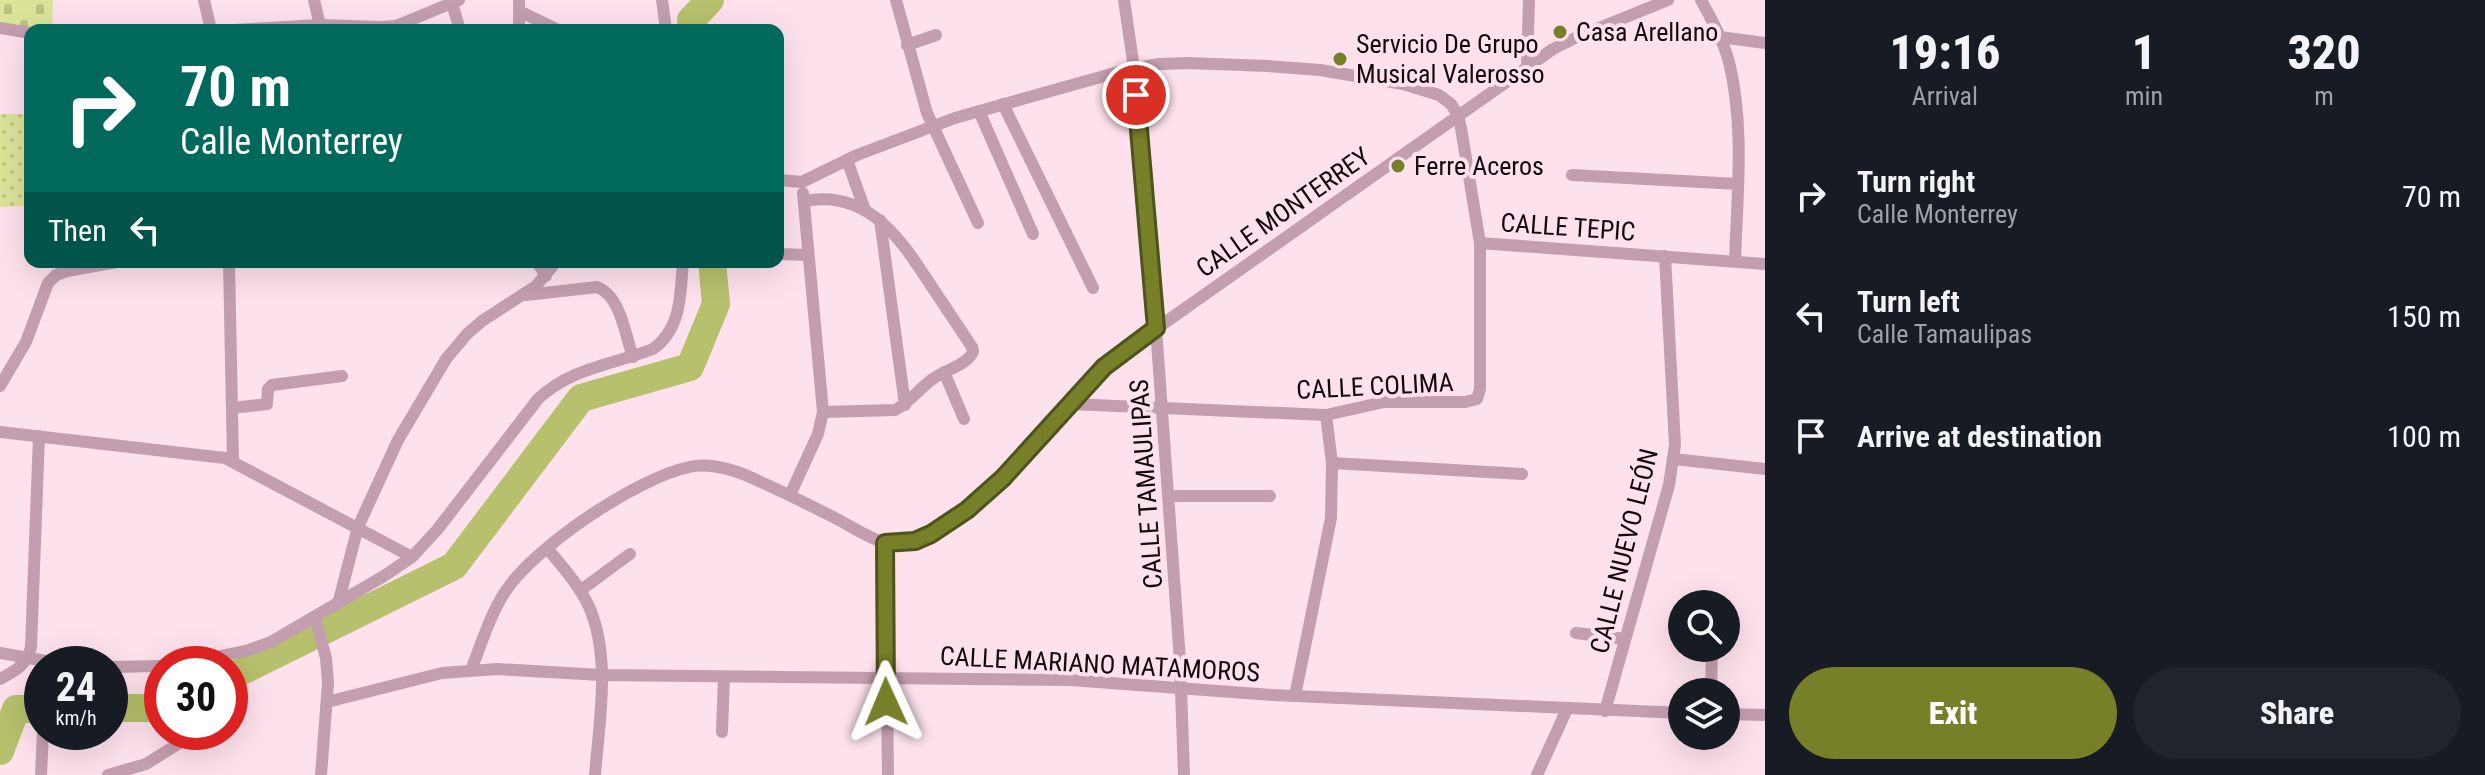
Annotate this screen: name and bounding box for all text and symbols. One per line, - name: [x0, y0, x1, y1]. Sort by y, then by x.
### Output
- place label: Casa Arellano: [1576, 17, 1718, 47]
- marker: Casa Arellano: [1551, 23, 1569, 41]
- text: 19:16: [1889, 24, 2001, 81]
- text: 1: [2132, 24, 2156, 81]
- text: 320: [2287, 24, 2361, 81]
- place label: Servicio De Grupo Musical Valerosso: [1356, 29, 1545, 89]
- marker: Servicio De Grupo Musical Valerosso: [1331, 50, 1349, 68]
- text: 70 m: [180, 54, 291, 120]
- icon: right: [48, 56, 152, 160]
- pin: [1102, 61, 1170, 129]
- icon: arrive: [1114, 73, 1158, 117]
- text: Arrival: [1912, 81, 1978, 111]
- text: min: [2125, 81, 2163, 111]
- text: m: [2314, 81, 2334, 111]
- text: Calle Monterrey: [180, 121, 403, 163]
- street label: CALLE MONTERREY: [1190, 141, 1376, 283]
- place label: Ferre Aceros: [1414, 151, 1544, 181]
- marker: Ferre Aceros: [1389, 157, 1407, 175]
- text: Turn right: [1857, 164, 1975, 199]
- icon: right: [1789, 174, 1833, 218]
- text: 70 m: [2402, 179, 2461, 214]
- text: Calle Monterrey: [1857, 199, 2018, 229]
- street label: CALLE TEPIC: [1500, 207, 1636, 247]
- icon: left: [123, 208, 167, 252]
- text: Then: [48, 213, 107, 248]
- text: Turn left: [1857, 284, 1960, 319]
- icon: left: [1789, 294, 1833, 338]
- text: 150 m: [2387, 299, 2461, 334]
- text: Calle Tamaulipas: [1857, 319, 2032, 349]
- street label: CALLE COLIMA: [1296, 367, 1454, 405]
- street label: CALLE TAMAULIPAS: [1124, 378, 1168, 590]
- icon: arrive: [1789, 414, 1833, 458]
- text: Arrive at destination: [1857, 419, 2102, 454]
- text: 100 m: [2387, 419, 2461, 454]
- street label: CALLE NUEVO LEÓN: [1584, 445, 1664, 657]
- map controls: [1668, 590, 1740, 750]
- button: search: [1668, 590, 1740, 662]
- street label: CALLE MARIANO MATAMOROS: [939, 641, 1261, 687]
- speed limit sign: 30: [144, 646, 248, 750]
- position arrow: [844, 660, 928, 744]
- text: 24: [56, 664, 96, 711]
- button: Exit: [1789, 667, 2117, 759]
- button: Share: [2133, 667, 2461, 759]
- button: layers: [1668, 678, 1740, 750]
- text: km/h: [55, 706, 97, 730]

